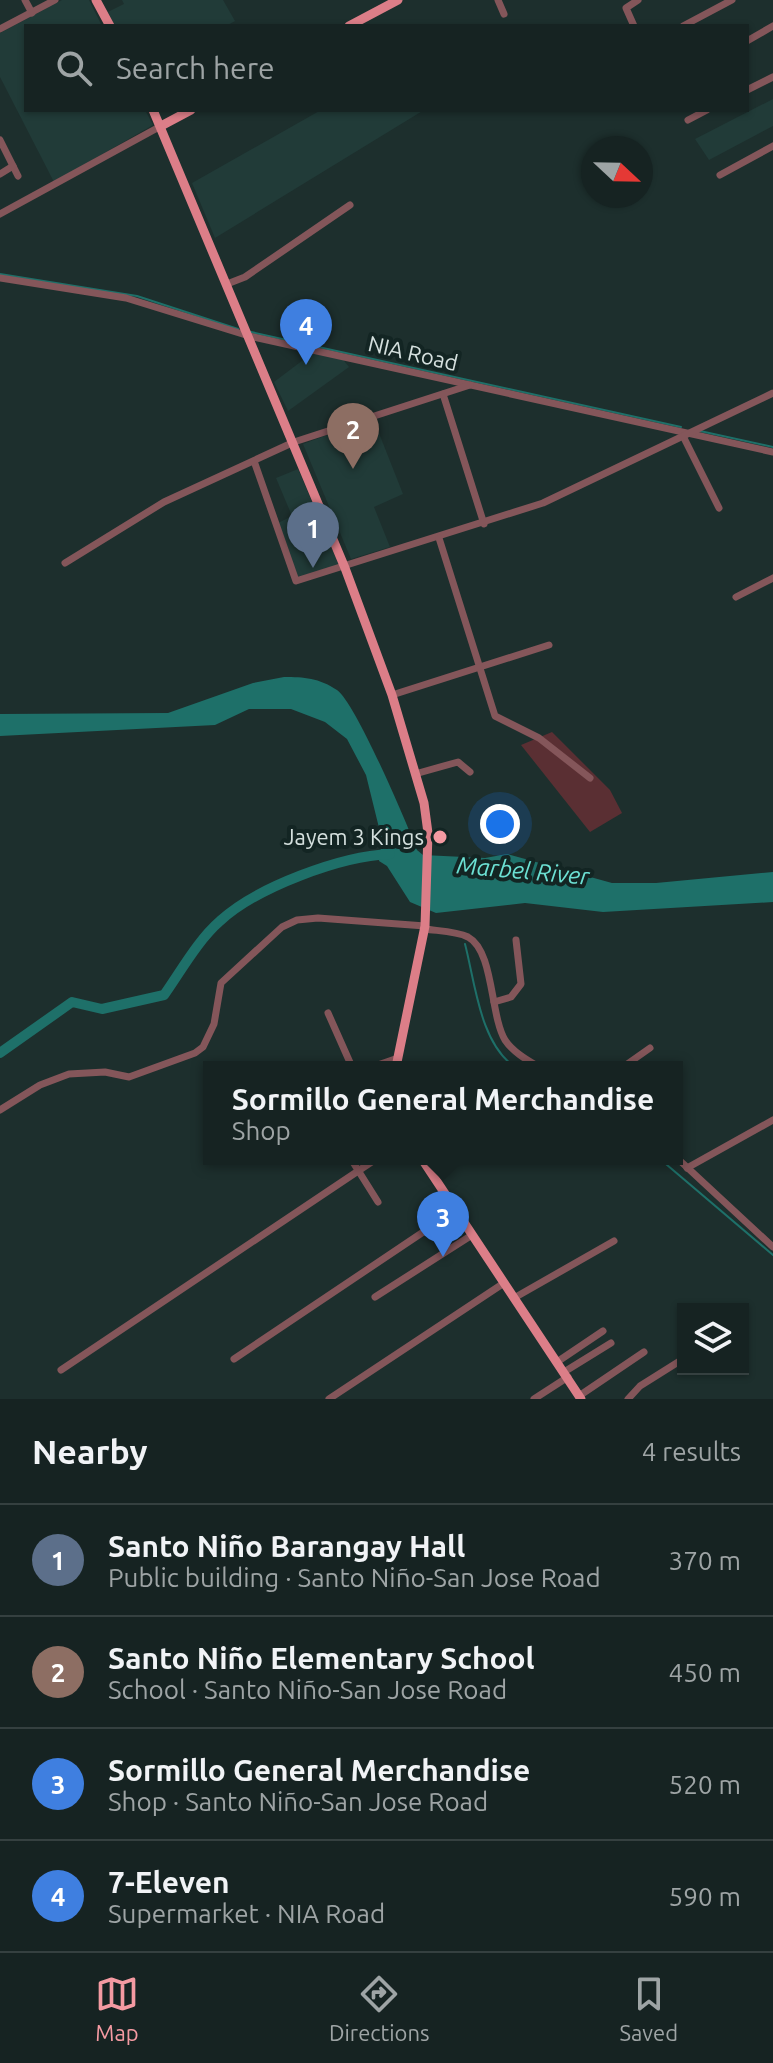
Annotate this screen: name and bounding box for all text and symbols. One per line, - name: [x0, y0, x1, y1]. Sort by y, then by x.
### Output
- search box: [24, 24, 749, 112]
- icon: search: [52, 46, 96, 90]
- text: Search here: [116, 51, 275, 85]
- north arrow: [581, 136, 653, 208]
- pin: 4: [280, 299, 332, 365]
- street label: NIA Road: [366, 330, 460, 375]
- pin: 2: [327, 403, 379, 469]
- pin: 1: [287, 502, 339, 568]
- your location: [480, 804, 520, 844]
- place label: Jayem 3 Kings: [284, 824, 424, 849]
- marker: Jayem 3 Kings: [431, 828, 449, 846]
- water label: Marbel River: [455, 851, 591, 890]
- popup: [203, 1061, 683, 1165]
- text: Sormillo General Merchandise: [232, 1082, 654, 1116]
- text: Shop: [232, 1116, 291, 1145]
- pin: 3: [417, 1191, 469, 1257]
- map controls: [677, 1303, 749, 1375]
- button: layers: [677, 1303, 749, 1375]
- text: Nearby: [32, 1432, 147, 1470]
- text: 4 results: [642, 1437, 741, 1466]
- text: Santo Niño Barangay Hall: [108, 1529, 465, 1563]
- text: 1: [51, 1546, 65, 1575]
- text: 370 m: [669, 1546, 741, 1575]
- text: Public building · Santo Niño-San Jose Road: [108, 1563, 601, 1592]
- text: Santo Niño Elementary School: [108, 1641, 535, 1675]
- text: 2: [51, 1658, 65, 1687]
- text: 450 m: [669, 1658, 741, 1687]
- text: School · Santo Niño-San Jose Road: [108, 1675, 507, 1704]
- text: Sormillo General Merchandise: [108, 1753, 530, 1787]
- text: 3: [51, 1770, 65, 1799]
- text: 520 m: [669, 1770, 741, 1799]
- text: Shop · Santo Niño-San Jose Road: [108, 1787, 488, 1816]
- text: 7-Eleven: [108, 1865, 230, 1899]
- text: 4: [51, 1882, 65, 1911]
- text: 590 m: [669, 1882, 741, 1911]
- text: Supermarket · NIA Road: [108, 1899, 385, 1928]
- tab: Map: [95, 1972, 139, 2045]
- tab: Directions: [329, 1972, 430, 2045]
- tab: Saved: [619, 1972, 678, 2045]

